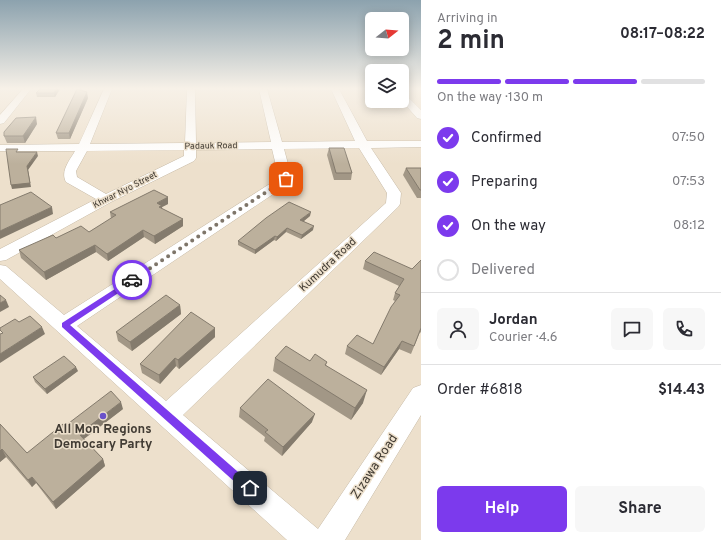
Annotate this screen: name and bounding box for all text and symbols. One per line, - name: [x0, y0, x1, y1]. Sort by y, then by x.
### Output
- text: Arriving in: [437, 11, 498, 27]
- north arrow: [365, 12, 409, 56]
- map controls: [365, 12, 409, 108]
- text: 2 min: [437, 25, 505, 58]
- text: 08:17–08:22: [620, 25, 705, 44]
- button: layers: [365, 64, 409, 108]
- text: On the way · 130 m: [437, 90, 543, 106]
- icon: check: [437, 127, 459, 149]
- text: Confirmed: [471, 129, 542, 148]
- text: 07:50: [671, 130, 705, 146]
- street label: Padauk Road: [184, 140, 238, 152]
- pin: [269, 162, 303, 196]
- icon: bag: [275, 168, 297, 190]
- street label: Khwar Nyo Street: [91, 169, 159, 211]
- icon: check: [437, 171, 459, 193]
- text: Preparing: [471, 173, 538, 192]
- text: 07:53: [672, 174, 705, 190]
- icon: check: [437, 215, 459, 237]
- text: On the way: [471, 217, 546, 236]
- text: 08:12: [673, 218, 705, 234]
- street label: Kumudra Road: [297, 235, 359, 295]
- courier: [112, 260, 152, 300]
- text: Delivered: [471, 261, 535, 280]
- icon: car: [121, 269, 143, 291]
- button: person: [437, 308, 479, 350]
- button: chat: [611, 308, 653, 350]
- button: phone: [663, 308, 705, 350]
- text: Jordan: [489, 311, 538, 330]
- text: Courier · 4.6: [489, 330, 557, 346]
- text: Order #6818: [437, 381, 523, 400]
- text: $14.43: [658, 381, 705, 400]
- marker: All Mon Regions Democary Party: [98, 411, 108, 421]
- place label: All Mon Regions Democary Party: [54, 422, 153, 453]
- street label: Zizawa Road: [348, 432, 402, 502]
- pin: [233, 471, 267, 505]
- icon: home: [239, 477, 261, 499]
- button: Help: [437, 486, 567, 532]
- button: Share: [575, 486, 705, 532]

